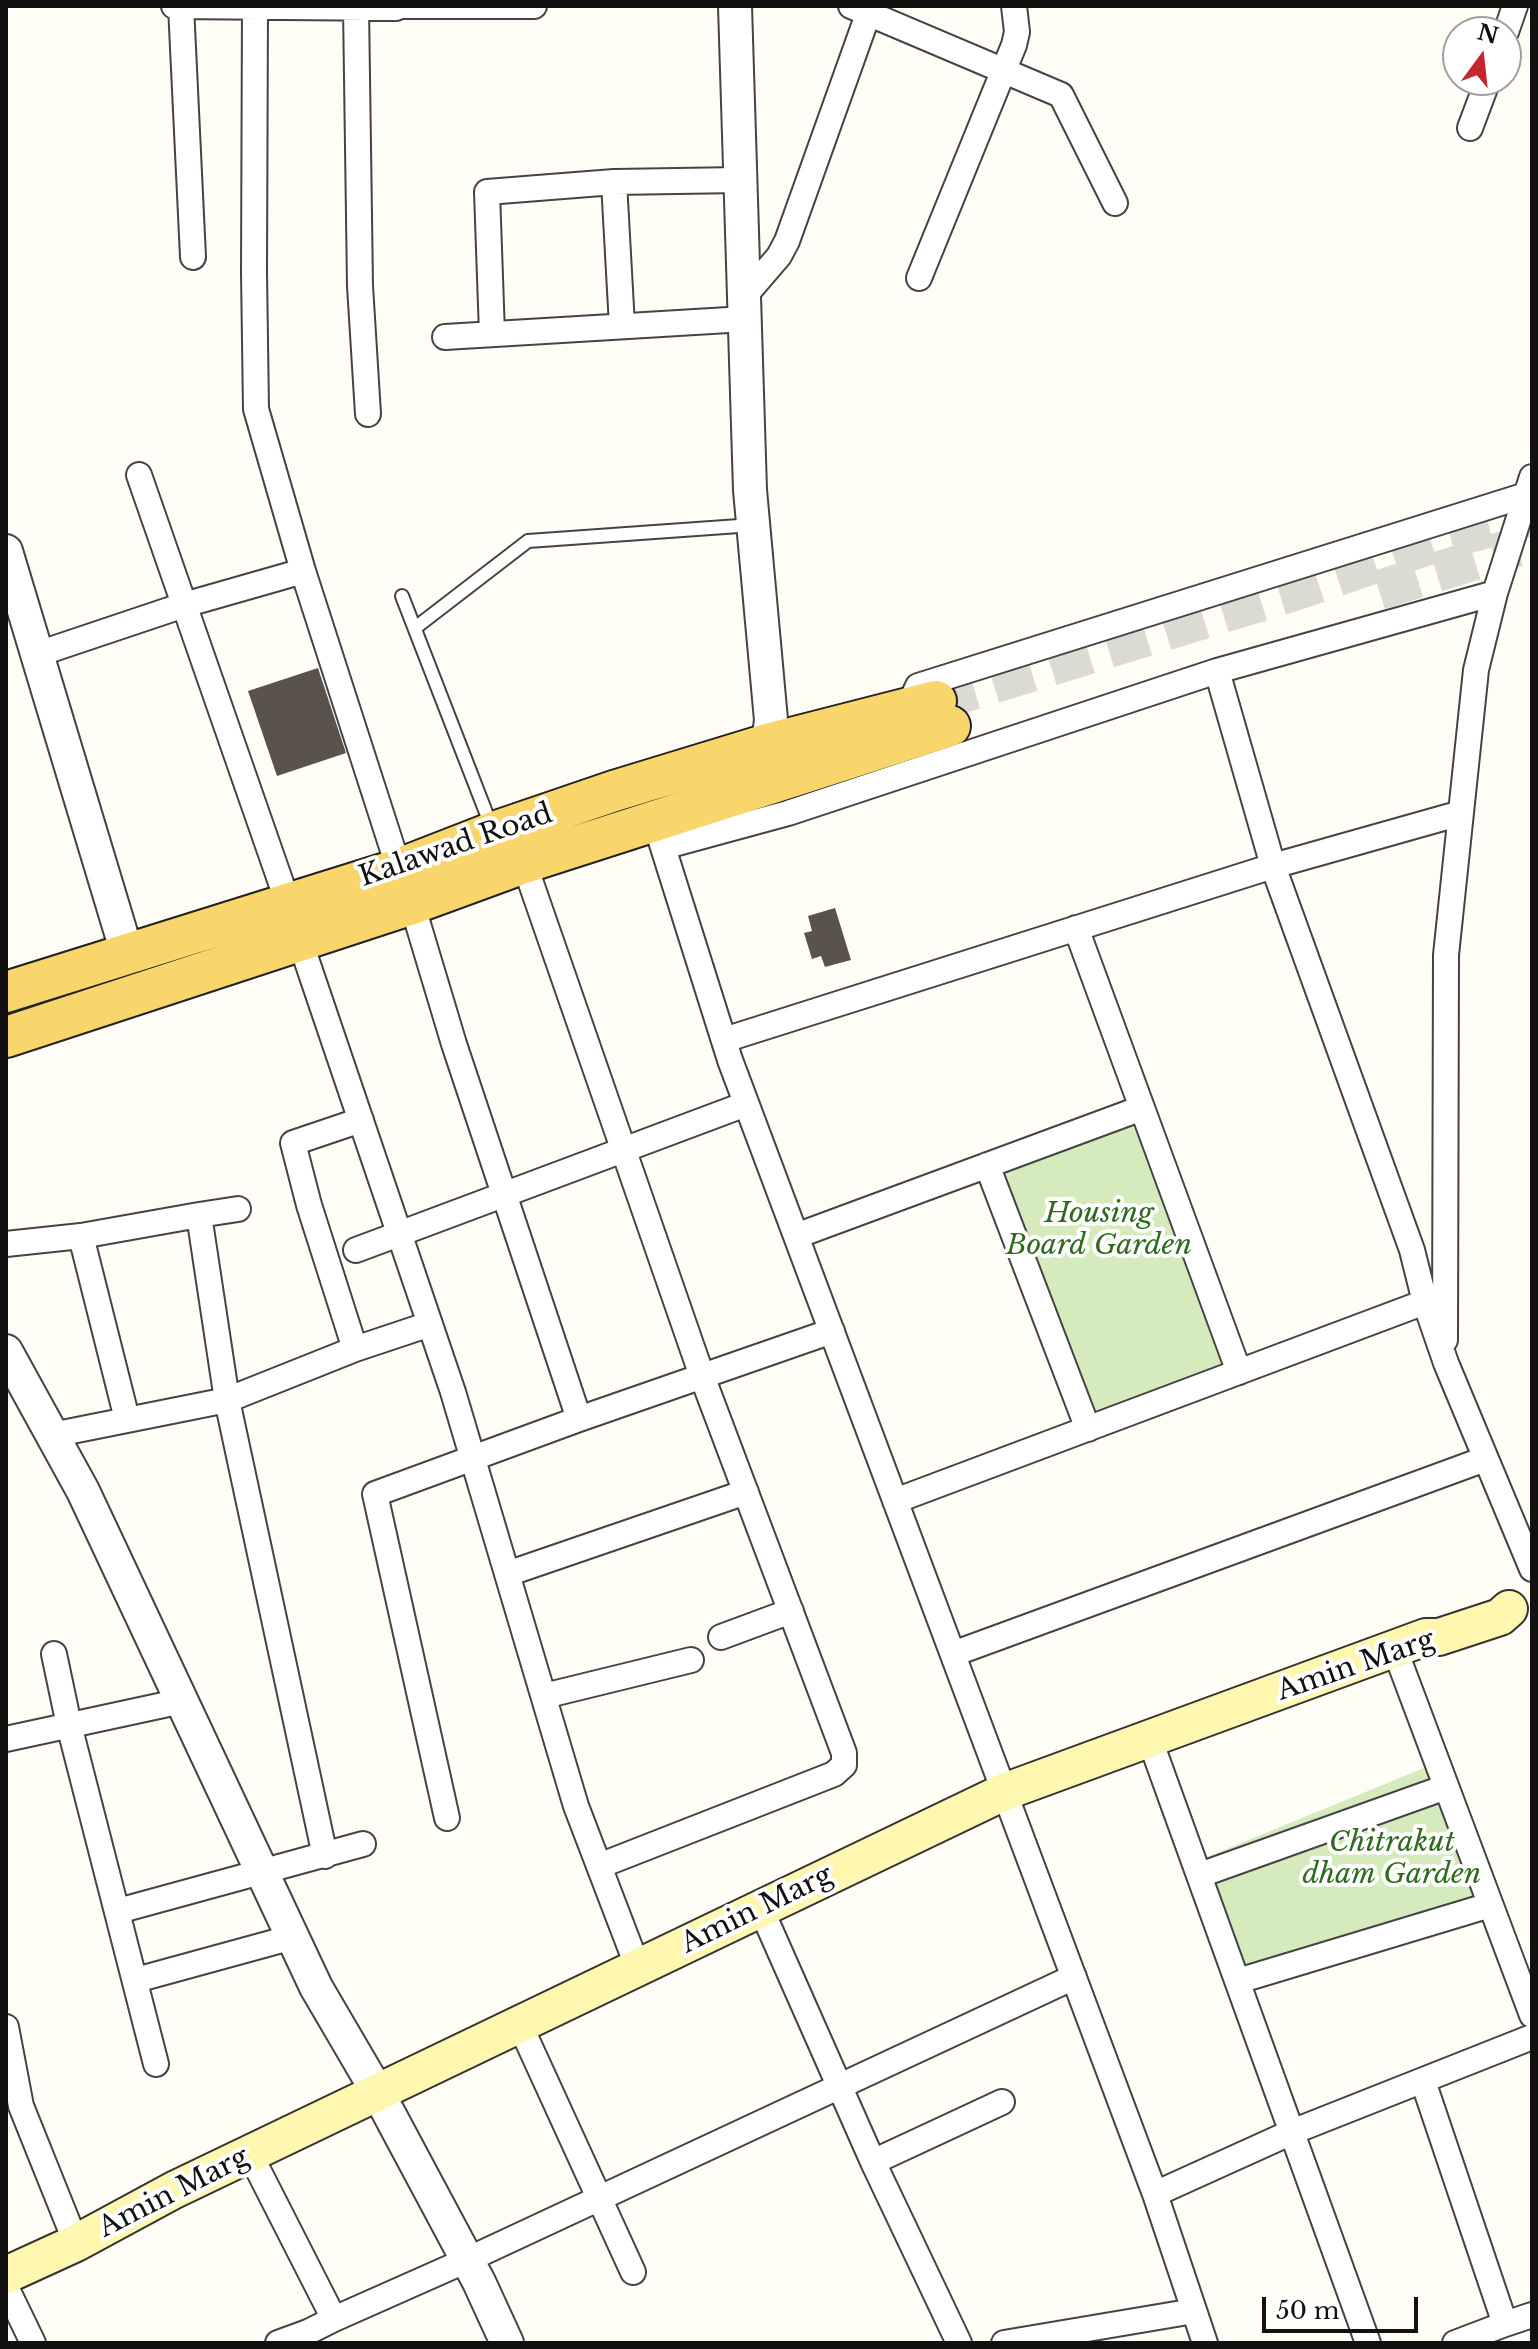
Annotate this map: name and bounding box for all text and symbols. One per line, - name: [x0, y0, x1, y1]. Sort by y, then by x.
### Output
- north arrow: [1442, 16, 1522, 96]
- text: N: [1474, 19, 1501, 50]
- street label: Kalawad Road: [355, 797, 557, 895]
- park label: Housing Board Garden: [1006, 1197, 1192, 1263]
- street label: Amin Marg: [1273, 1623, 1439, 1709]
- park label: Chitrakut dham Garden: [1303, 1826, 1481, 1892]
- street label: Amin Marg: [676, 1859, 838, 1961]
- street label: Amin Marg: [93, 2141, 255, 2245]
- scale bar: [1266, 2281, 1422, 2331]
- text: 50 m: [1276, 2296, 1339, 2325]

